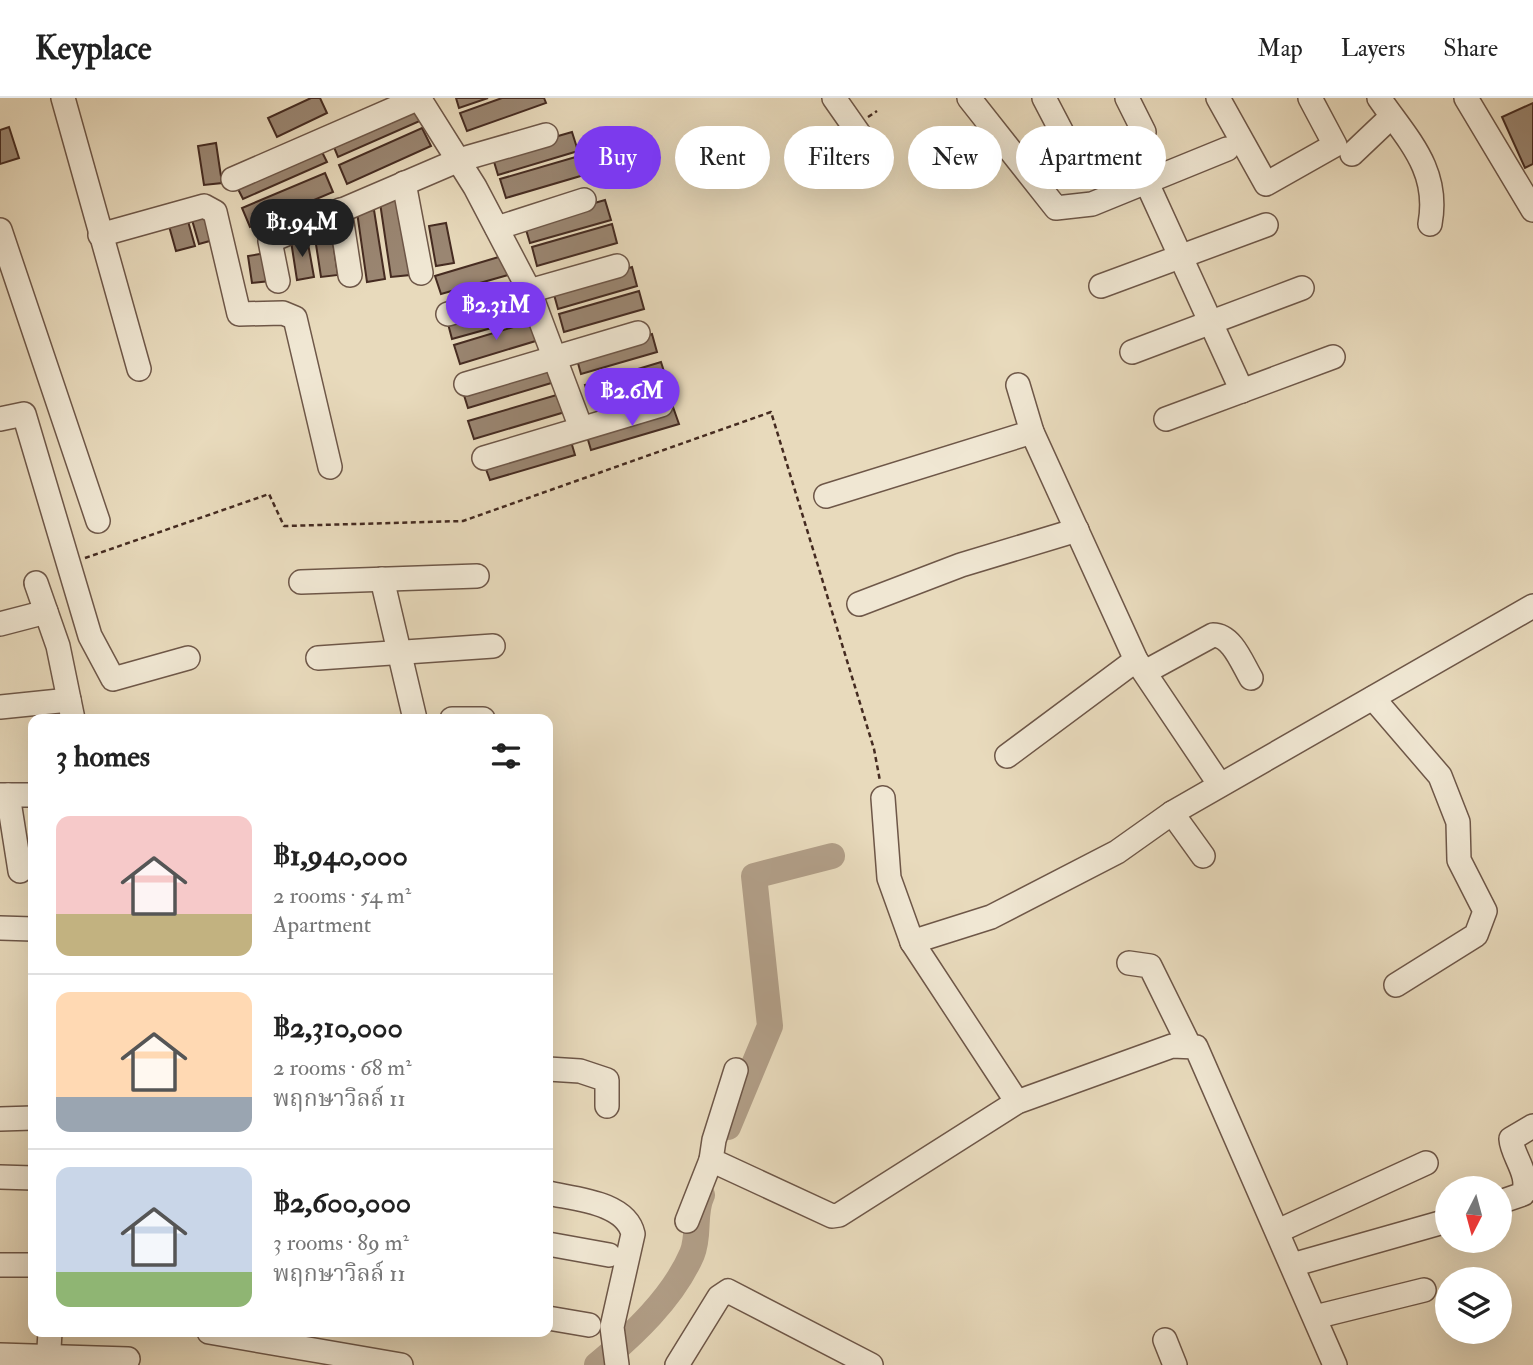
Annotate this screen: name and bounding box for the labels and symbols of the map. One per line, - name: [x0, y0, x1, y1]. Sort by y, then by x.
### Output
- pin: ฿1.94M: [245, 200, 359, 259]
- pin: ฿2.31M: [439, 282, 553, 342]
- pin: ฿2.6M: [583, 368, 681, 428]
- north arrow: [1435, 1176, 1512, 1253]

